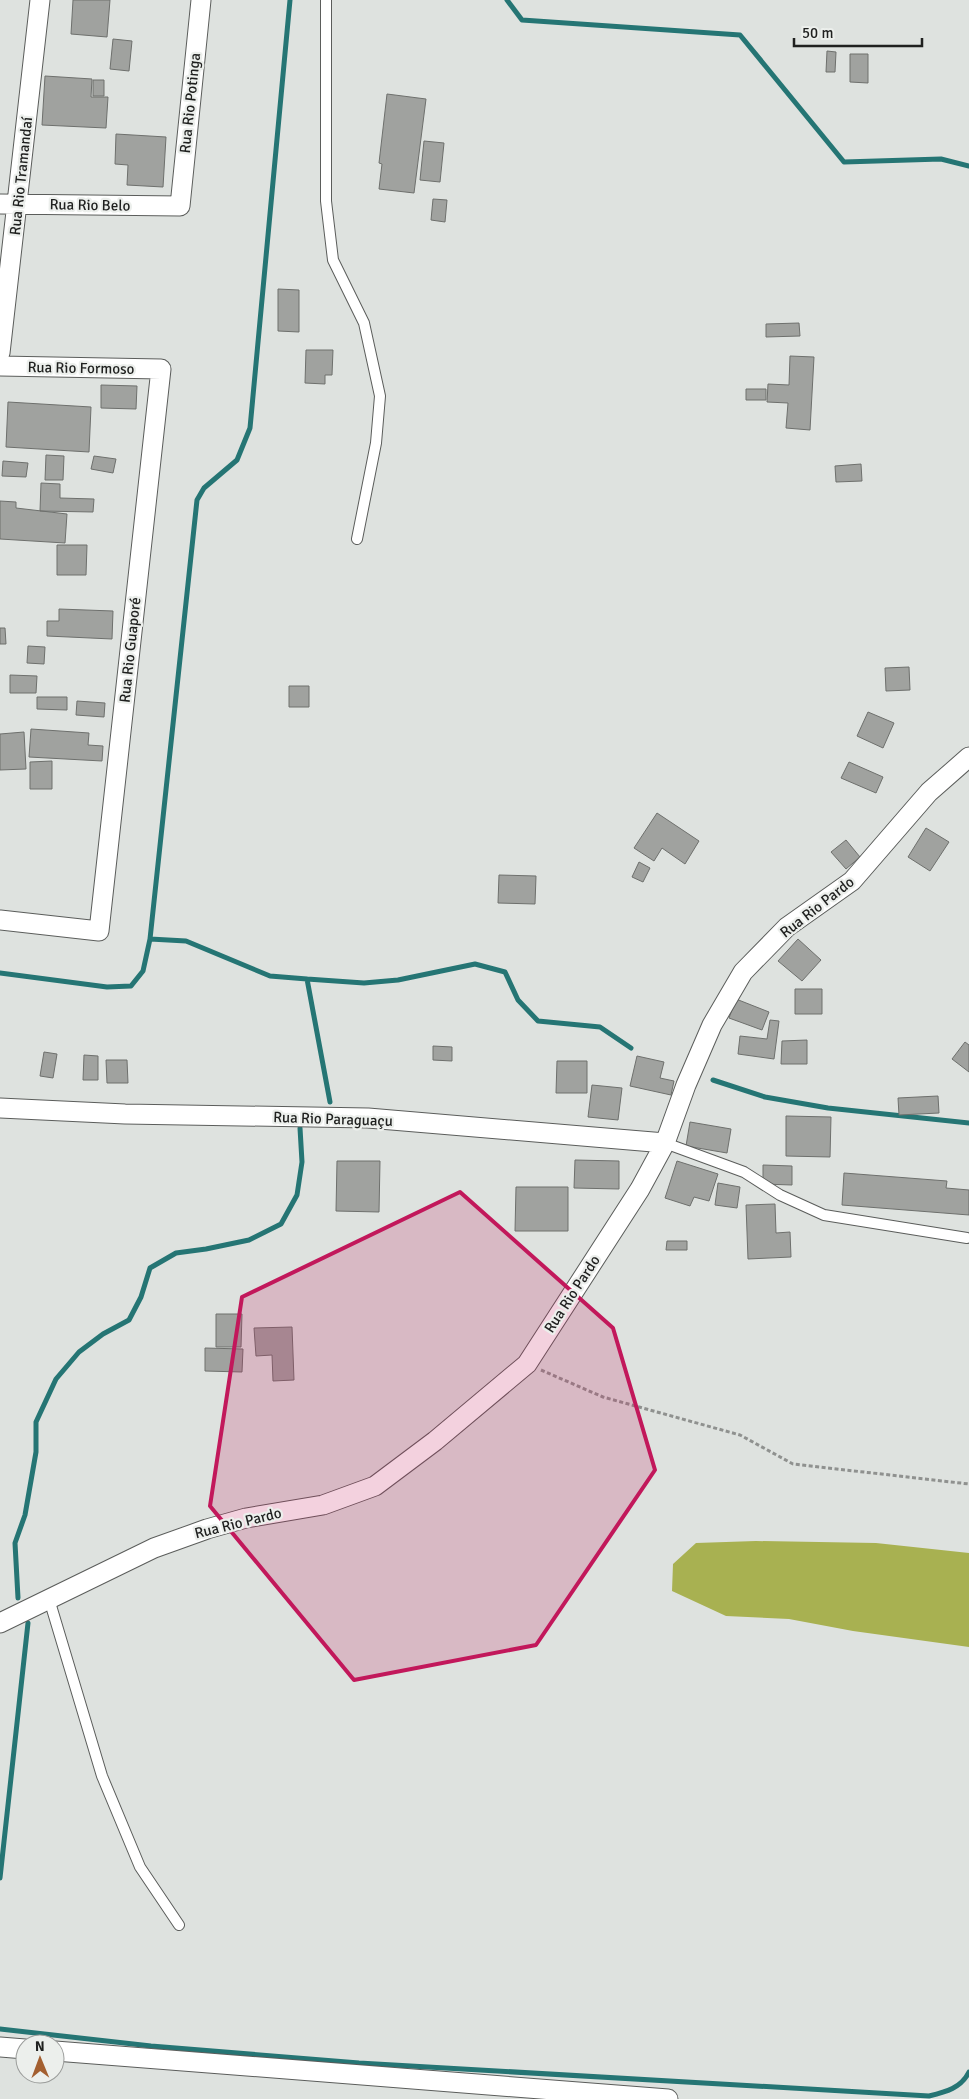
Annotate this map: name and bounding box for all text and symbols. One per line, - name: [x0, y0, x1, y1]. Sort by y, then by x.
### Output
- scale bar: [794, 15, 922, 47]
- text: 50 m: [802, 24, 833, 42]
- street label: Rua Rio Potinga: [176, 52, 204, 154]
- street label: Rua Rio Tramandaí: [6, 116, 36, 236]
- street label: Rua Rio Belo: [50, 195, 131, 215]
- street label: Rua Rio Formoso: [27, 358, 135, 378]
- street label: Rua Rio Guaporé: [116, 596, 144, 704]
- street label: Rua Rio Pardo: [776, 872, 858, 941]
- street label: Rua Rio Paraguaçu: [273, 1108, 393, 1130]
- street label: Rua Rio Pardo: [540, 1252, 604, 1336]
- street label: Rua Rio Pardo: [193, 1503, 283, 1542]
- north arrow: [15, 2034, 65, 2084]
- text: N: [35, 2038, 45, 2055]

